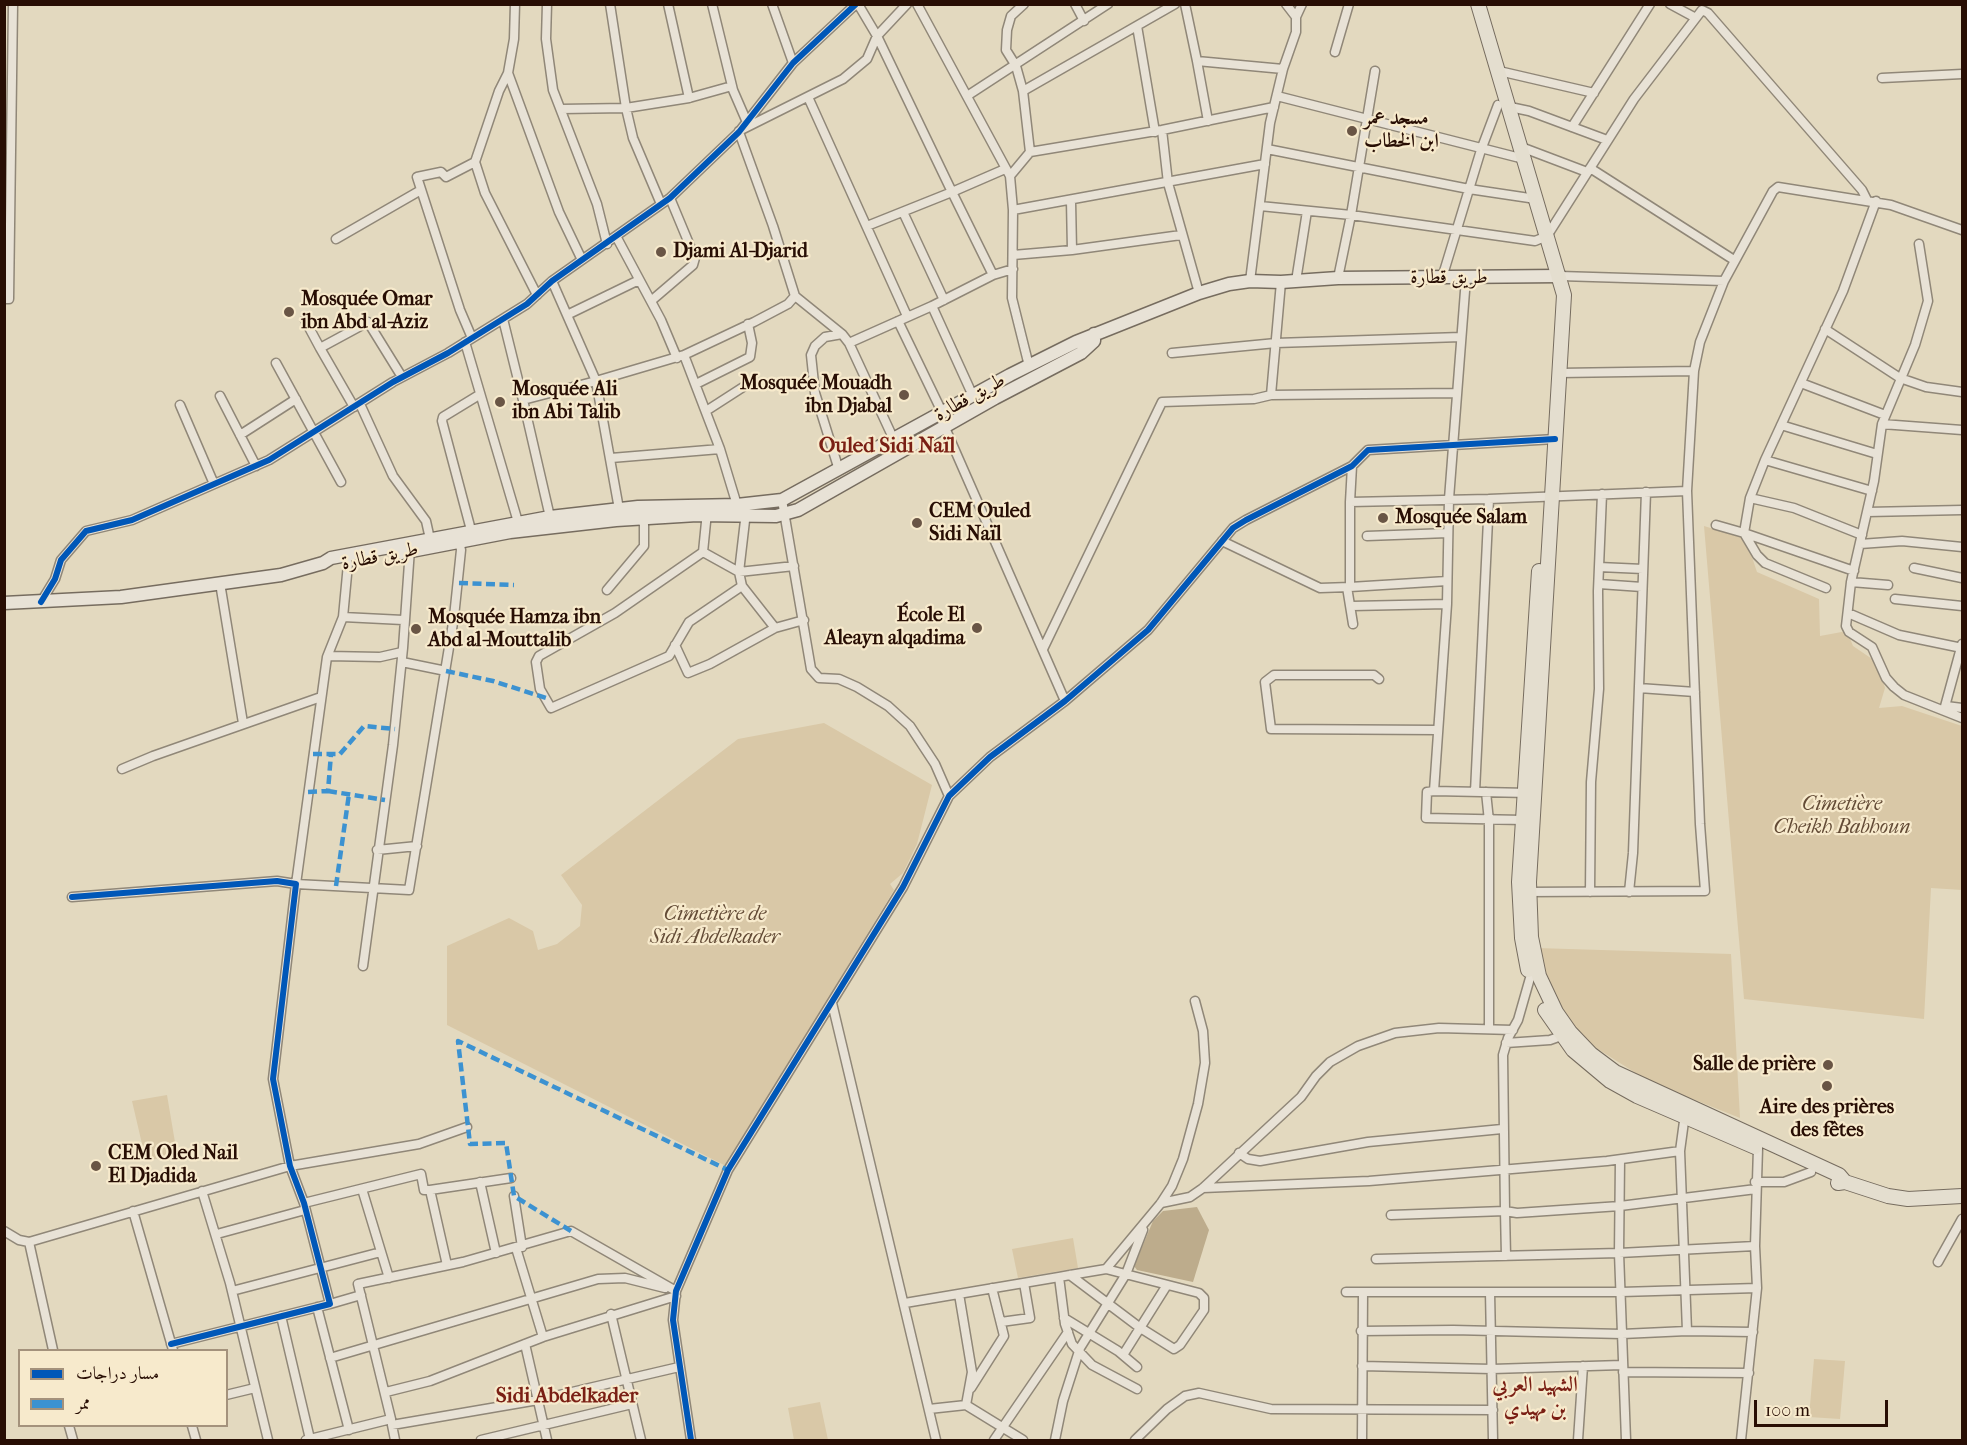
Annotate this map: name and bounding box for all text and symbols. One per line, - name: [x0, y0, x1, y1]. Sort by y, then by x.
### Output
- place label: مسجد عمر ابن الخطاب: [1364, 107, 1439, 154]
- marker: مسجد عمر ابن الخطاب: [1345, 124, 1359, 138]
- place label: Djami Al-Djarid: [673, 240, 808, 264]
- marker: Djami Al-Djarid: [654, 245, 668, 259]
- street label: طريق قطارة: [1410, 266, 1488, 290]
- place label: Mosquée Omar ibn Abd al-Aziz: [301, 288, 432, 335]
- marker: Mosquée Omar ibn Abd al-Aziz: [282, 305, 296, 319]
- street label: طريق قطارة: [930, 369, 1010, 427]
- place label: Mosquée Mouadh ibn Djabal: [740, 372, 892, 419]
- place label: Mosquée Ali ibn Abi Talib: [512, 378, 620, 425]
- marker: Mosquée Mouadh ibn Djabal: [897, 388, 911, 402]
- marker: Mosquée Ali ibn Abi Talib: [493, 395, 507, 409]
- district label: Ouled Sidi Naïl: [819, 434, 955, 460]
- place label: CEM Ouled Sidi Naïl: [929, 500, 1031, 547]
- place label: Mosquée Salam: [1395, 506, 1527, 530]
- marker: Mosquée Salam: [1376, 511, 1390, 525]
- marker: CEM Ouled Sidi Naïl: [910, 516, 924, 530]
- street label: طريق قطارة: [340, 538, 420, 576]
- place label: École El Aleayn alqadima: [824, 604, 965, 651]
- place label: Mosquée Hamza ibn Abd al-Mouttalib: [428, 606, 601, 653]
- marker: École El Aleayn alqadima: [970, 621, 984, 635]
- marker: Mosquée Hamza ibn Abd al-Mouttalib: [409, 622, 423, 636]
- park label: Cimetière Cheikh Babhoun: [1774, 793, 1910, 840]
- park label: Cimetière de Sidi Abdelkader: [650, 903, 780, 950]
- place label: Salle de prière: [1693, 1053, 1816, 1077]
- marker: Salle de prière: [1821, 1058, 1835, 1072]
- marker: Aire des prières des fêtes: [1820, 1079, 1834, 1093]
- place label: Aire des prières des fêtes: [1760, 1096, 1894, 1143]
- place label: CEM Oled Nail El Djadida: [108, 1142, 238, 1189]
- marker: CEM Oled Nail El Djadida: [89, 1159, 103, 1173]
- legend: [18, 1349, 228, 1427]
- text: مسار دراجات: [76, 1363, 159, 1384]
- district label: الشهيد العربي بن مهيدي: [1492, 1373, 1578, 1423]
- district label: Sidi Abdelkader: [496, 1384, 638, 1410]
- scale bar: [1757, 1388, 1890, 1426]
- text: ممر: [76, 1393, 90, 1414]
- text: 100 m: [1765, 1400, 1810, 1421]

